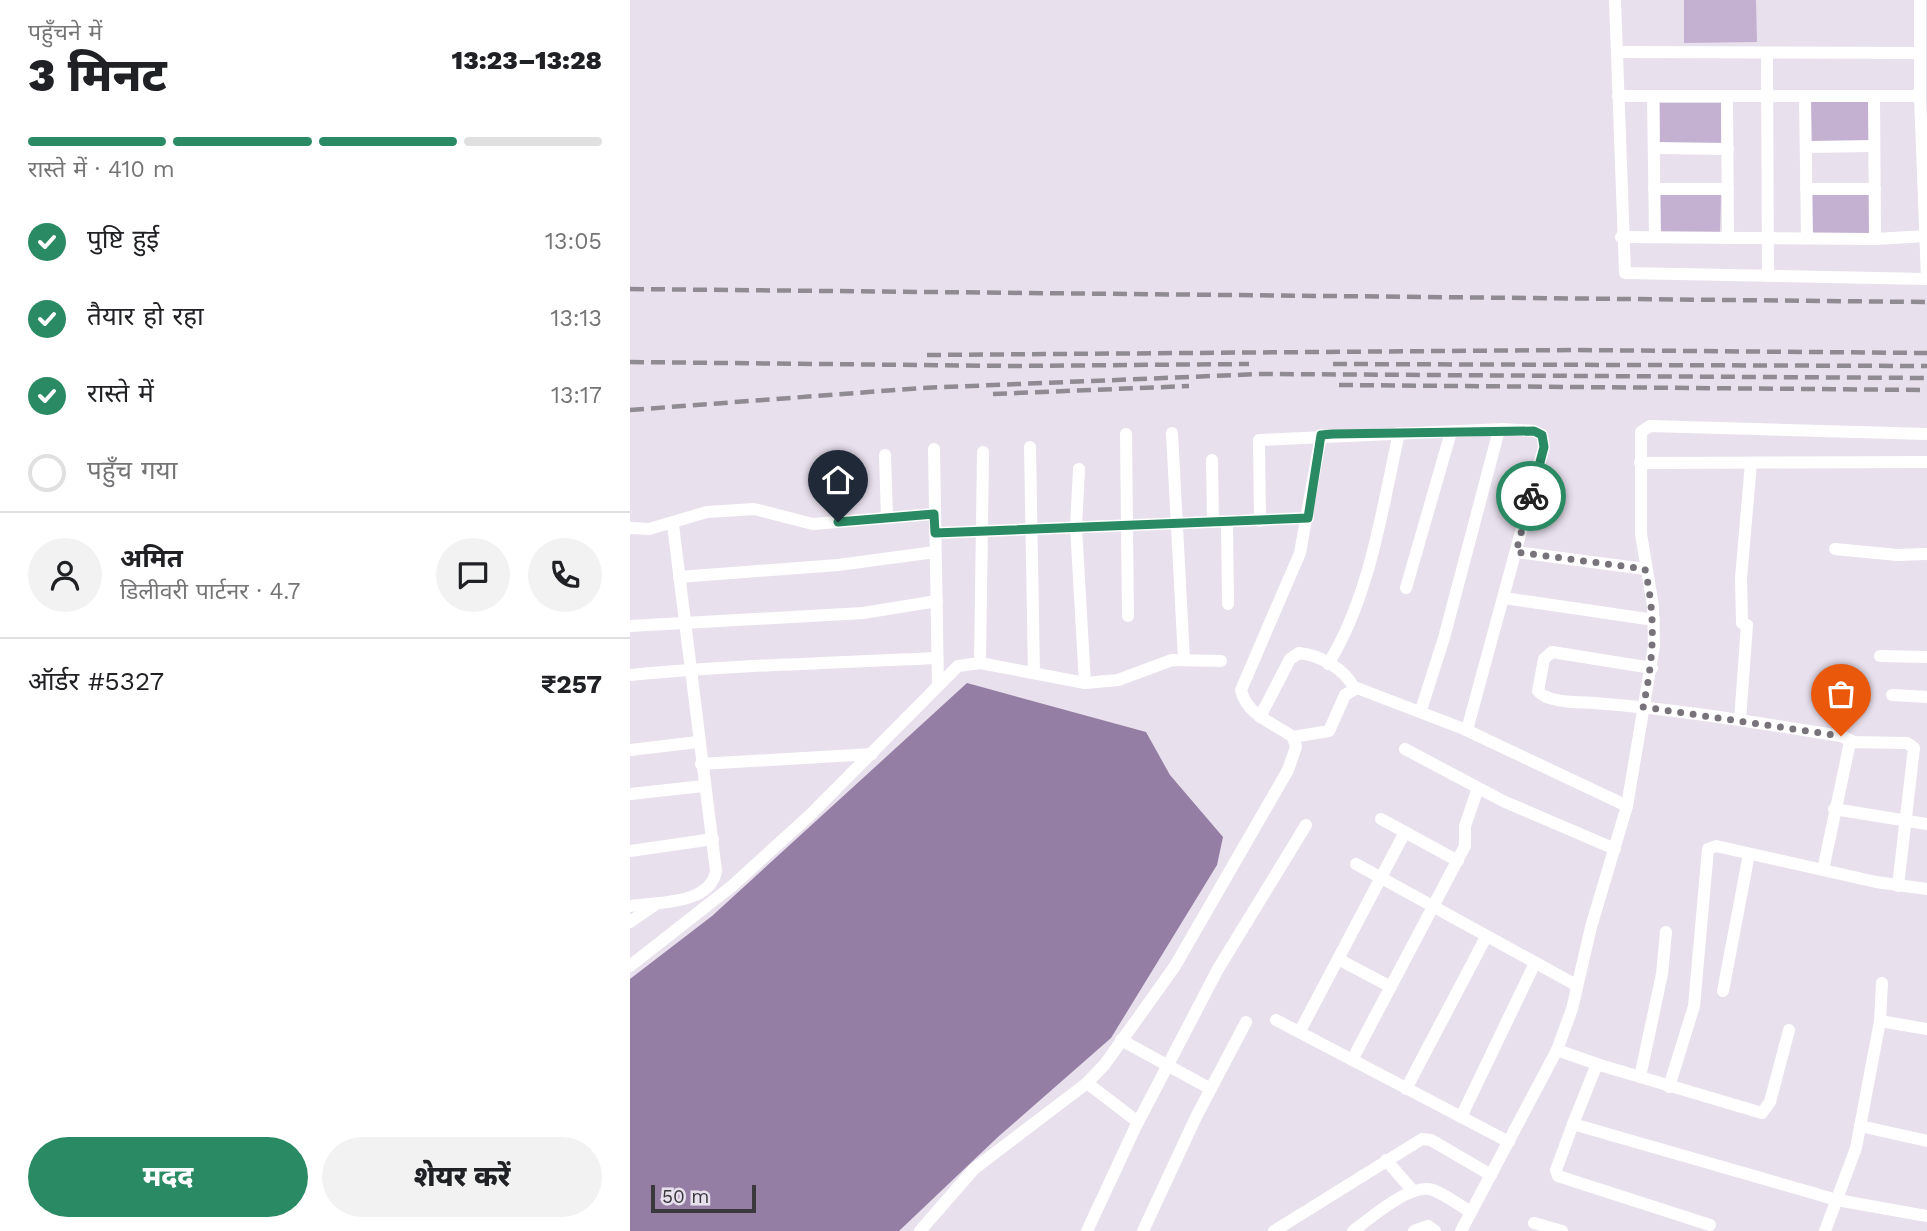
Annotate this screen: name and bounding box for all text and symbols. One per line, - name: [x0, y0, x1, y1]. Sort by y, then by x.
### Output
- text: पहुँचने में: [28, 19, 102, 46]
- text: 13:23–13:28: [452, 45, 602, 75]
- text: 3 मिनट: [28, 48, 167, 102]
- text: रास्ते में · 410 m: [28, 156, 175, 183]
- icon: check: [28, 223, 66, 261]
- text: पुष्टि हुई: [87, 224, 159, 254]
- text: 13:05: [545, 228, 602, 255]
- icon: check: [28, 300, 66, 338]
- text: तैयार हो रहा: [87, 301, 204, 331]
- text: 13:13: [550, 305, 602, 332]
- icon: check: [28, 377, 66, 415]
- text: रास्ते में: [87, 378, 154, 408]
- text: 13:17: [551, 382, 602, 409]
- pin: [808, 450, 868, 522]
- text: पहुँच गया: [87, 455, 177, 485]
- icon: home: [819, 461, 857, 499]
- courier: [1496, 461, 1566, 531]
- icon: bike: [1512, 477, 1550, 515]
- button: person: [28, 538, 102, 612]
- button: chat: [436, 538, 510, 612]
- button: phone: [528, 538, 602, 612]
- text: अमित: [120, 543, 183, 573]
- text: डिलीवरी पार्टनर · 4.7: [120, 578, 300, 605]
- pin: [1811, 664, 1871, 736]
- text: ऑर्डर #5327: [28, 666, 164, 696]
- text: ₹257: [541, 669, 602, 699]
- icon: bag: [1822, 675, 1860, 713]
- button: मदद: [28, 1137, 308, 1217]
- button: शेयर करें: [322, 1137, 602, 1217]
- scale bar: [651, 1182, 756, 1214]
- text: 50 m: [662, 1185, 709, 1208]

